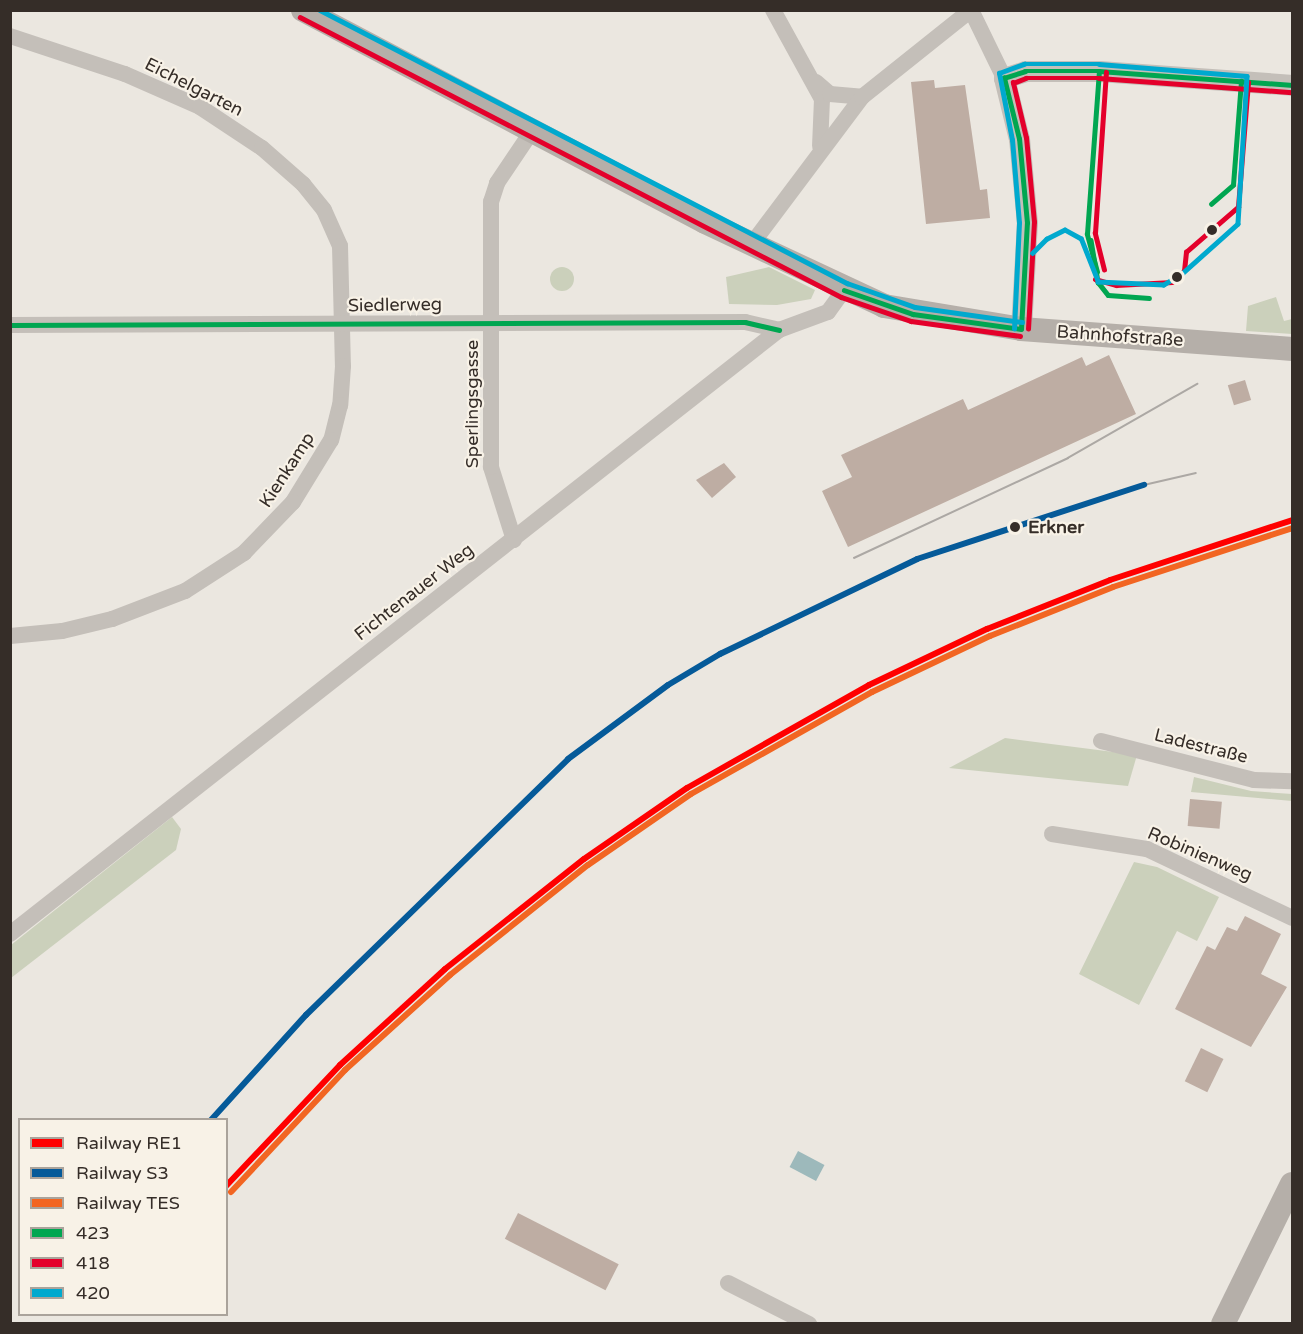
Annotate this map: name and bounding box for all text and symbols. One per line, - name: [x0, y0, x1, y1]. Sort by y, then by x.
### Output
- street label: Eichelgarten: [141, 53, 247, 121]
- unlabelled marker: [1206, 224, 1218, 236]
- unlabelled marker: [1171, 271, 1183, 283]
- street label: Siedlerweg: [348, 293, 442, 317]
- street label: Bahnhofstraße: [1056, 321, 1184, 351]
- street label: Sperlingsgasse: [461, 340, 483, 468]
- street label: Kienkamp: [255, 428, 319, 512]
- place label: Erkner: [1028, 516, 1084, 538]
- marker: Erkner: [1006, 518, 1024, 536]
- street label: Fichtenauer Weg: [350, 539, 478, 645]
- street label: Ladestraße: [1152, 724, 1250, 768]
- street label: Robinienweg: [1144, 822, 1256, 886]
- legend: [18, 1118, 228, 1316]
- text: Railway RE1: [76, 1132, 182, 1154]
- text: Railway S3: [76, 1162, 169, 1184]
- text: Railway TES: [76, 1192, 180, 1214]
- text: 423: [76, 1222, 110, 1244]
- text: 418: [76, 1252, 110, 1274]
- text: 420: [76, 1282, 110, 1304]

